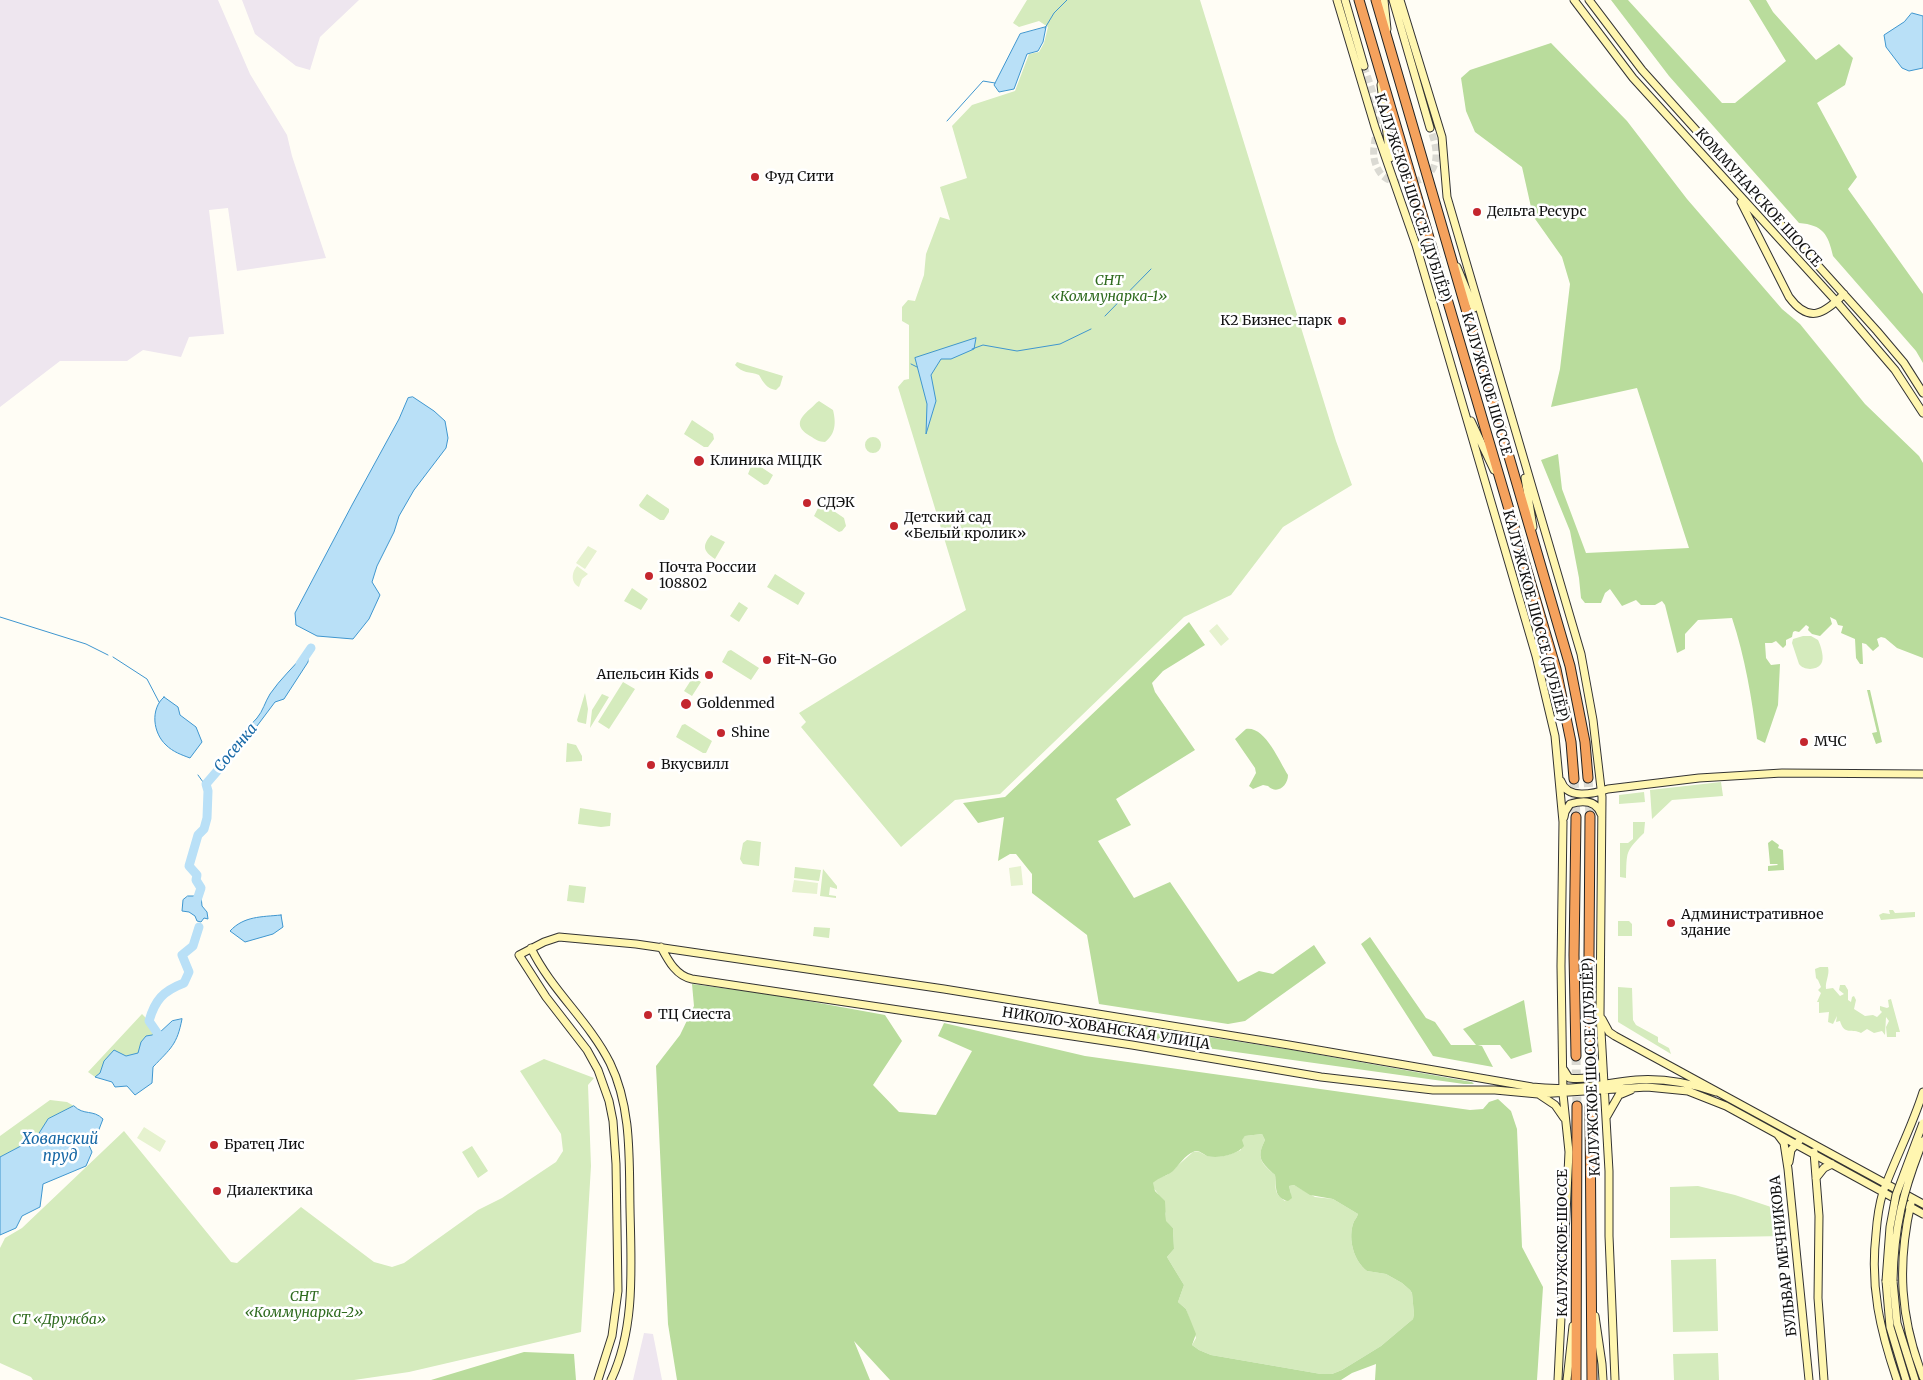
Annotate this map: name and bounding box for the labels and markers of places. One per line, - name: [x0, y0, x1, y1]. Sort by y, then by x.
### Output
- place label: Фуд Сити: [765, 169, 834, 185]
- marker: Фуд Сити: [749, 171, 761, 183]
- place label: Дельта Ресурс: [1487, 204, 1587, 220]
- marker: Дельта Ресурс: [1471, 206, 1483, 218]
- place label: К2 Бизнес-парк: [1220, 313, 1332, 329]
- marker: К2 Бизнес-парк: [1336, 315, 1348, 327]
- place label: Клиника МЦДК: [710, 453, 822, 469]
- marker: Клиника МЦДК: [692, 454, 706, 468]
- place label: СДЭК: [817, 495, 855, 511]
- marker: СДЭК: [801, 497, 813, 509]
- place label: Детский сад «Белый кролик»: [904, 510, 1026, 542]
- marker: Детский сад «Белый кролик»: [888, 520, 900, 532]
- place label: Почта России 108802: [659, 560, 756, 592]
- marker: Почта России 108802: [643, 570, 655, 582]
- place label: Fit-N-Go: [777, 652, 837, 668]
- marker: Fit-N-Go: [761, 654, 773, 666]
- place label: Апельсин Kids: [596, 667, 699, 683]
- marker: Апельсин Kids: [703, 669, 715, 681]
- place label: Goldenmed: [697, 696, 775, 712]
- marker: Goldenmed: [679, 697, 693, 711]
- place label: Shine: [731, 725, 770, 741]
- marker: Shine: [715, 727, 727, 739]
- place label: МЧС: [1814, 734, 1847, 750]
- marker: МЧС: [1798, 736, 1810, 748]
- place label: Вкусвилл: [661, 757, 729, 773]
- marker: Вкусвилл: [645, 759, 657, 771]
- place label: Административное здание: [1681, 907, 1823, 940]
- marker: Административное здание: [1665, 917, 1677, 929]
- place label: ТЦ Сиеста: [658, 1007, 731, 1023]
- marker: ТЦ Сиеста: [642, 1009, 654, 1021]
- place label: Братец Лис: [224, 1137, 305, 1153]
- marker: Братец Лис: [208, 1139, 220, 1151]
- place label: Диалектика: [227, 1183, 313, 1199]
- marker: Диалектика: [211, 1185, 223, 1197]

